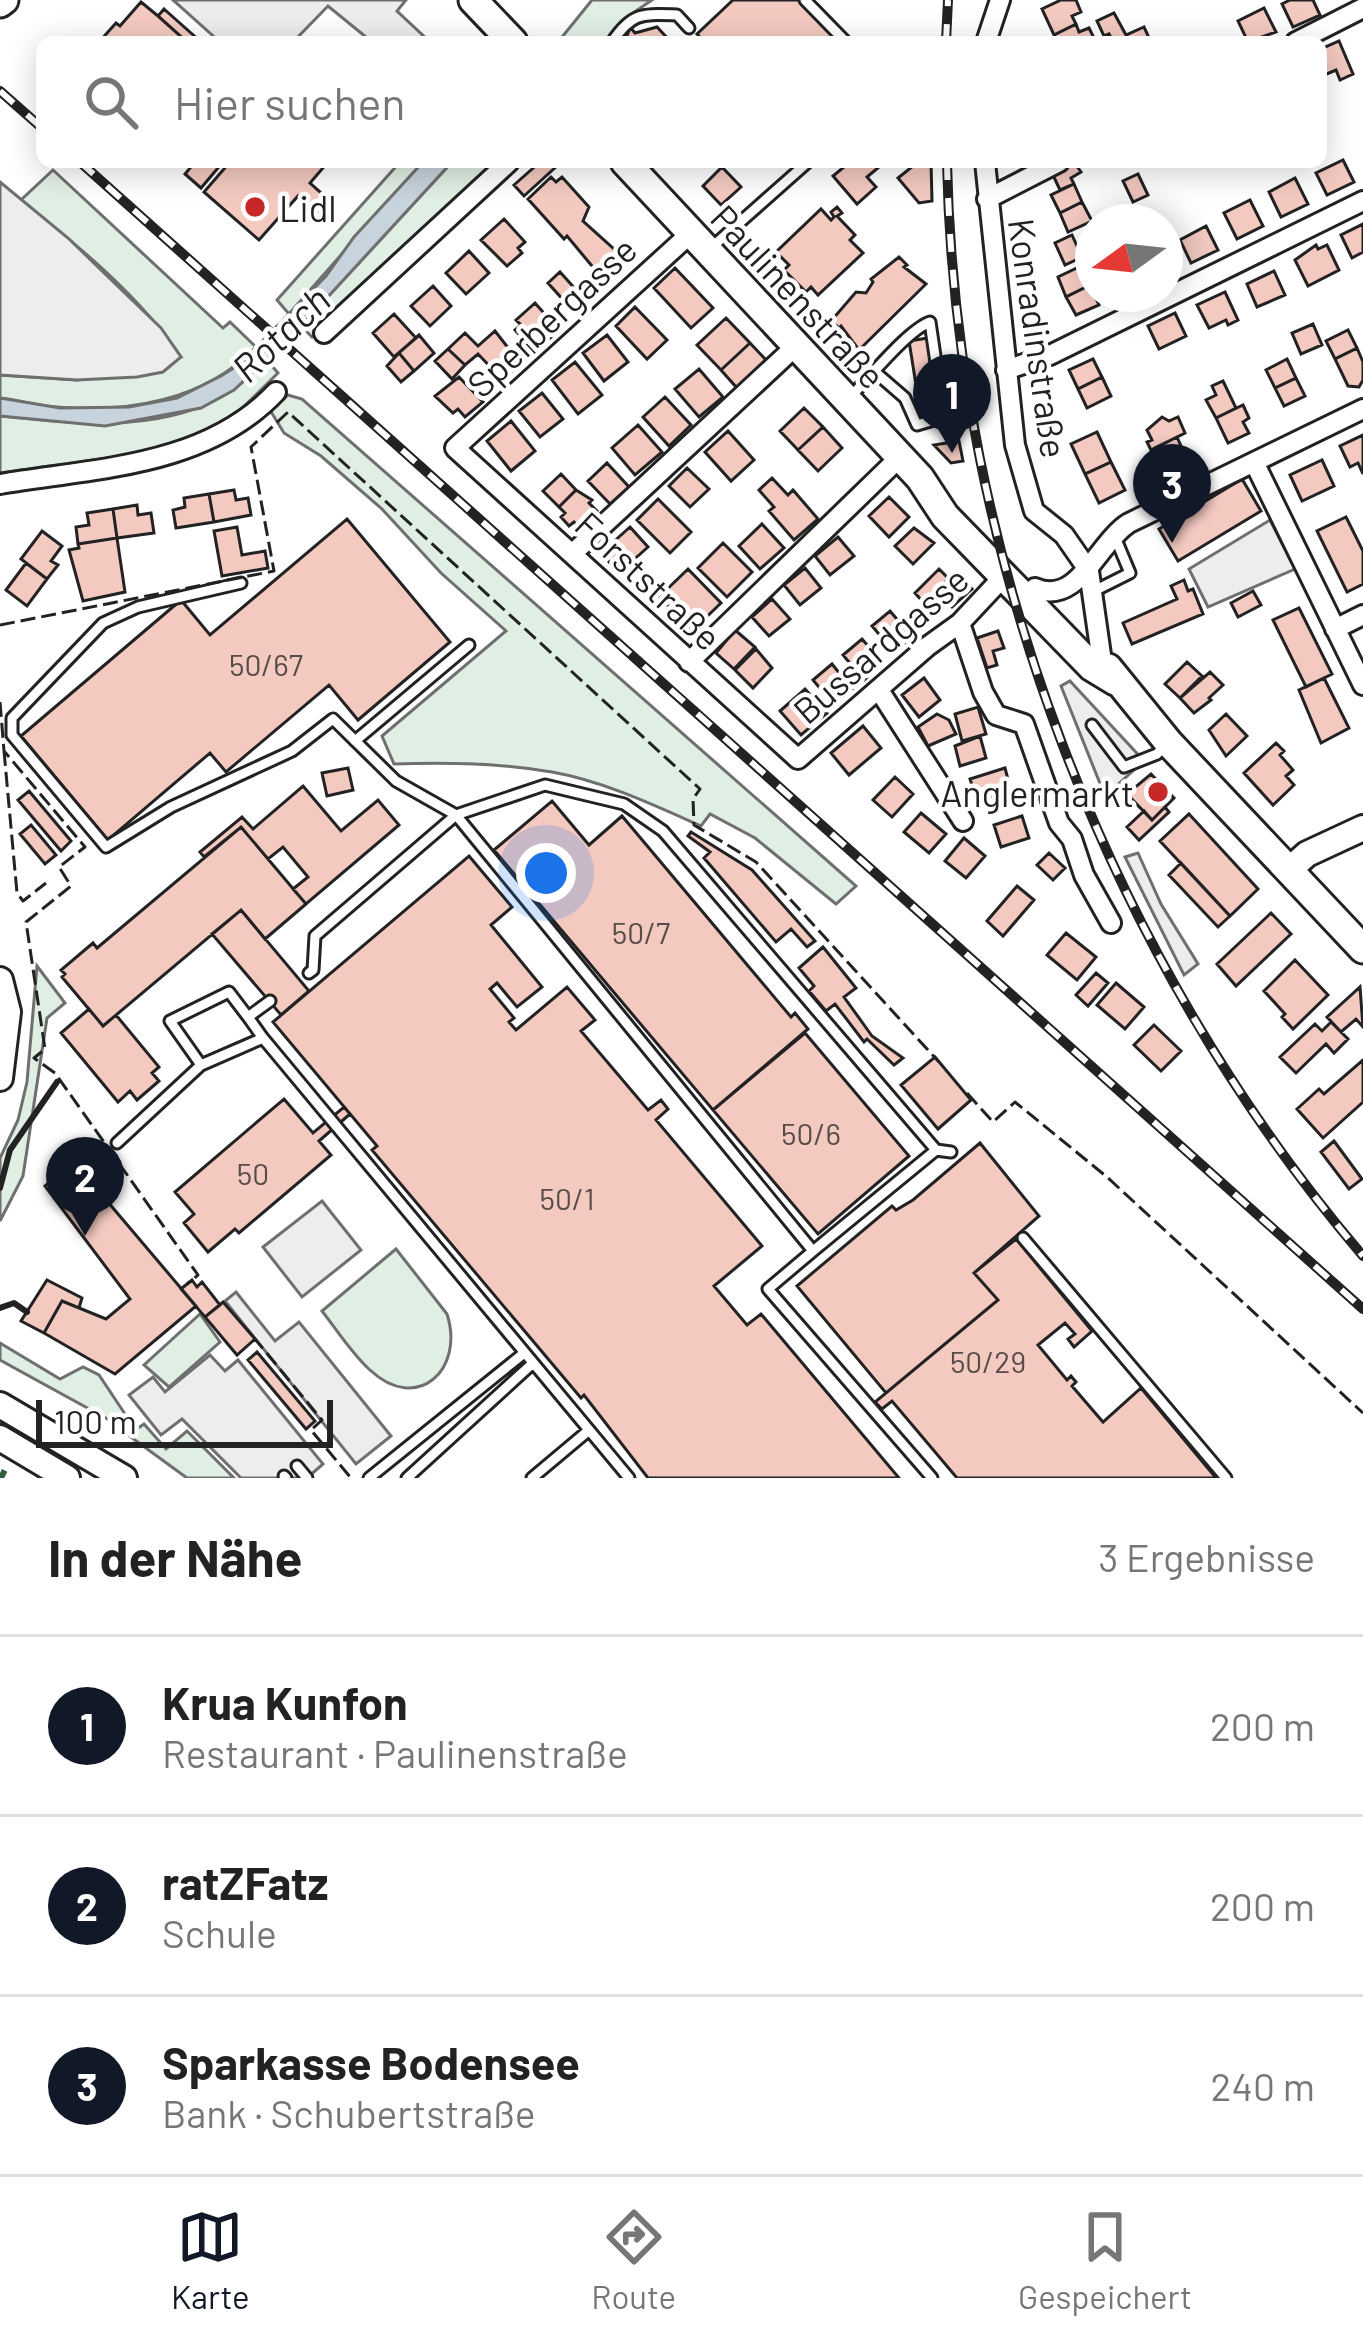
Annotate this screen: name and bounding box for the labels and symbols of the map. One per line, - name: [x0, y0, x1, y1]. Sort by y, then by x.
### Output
- place label: Lidl: [279, 186, 337, 229]
- marker: Lidl: [242, 194, 268, 220]
- street label: Paulinenstraße: [703, 195, 895, 397]
- north arrow: [1075, 204, 1183, 312]
- street label: Konradinstraße: [1001, 216, 1077, 460]
- street label: Sperbergasse: [458, 227, 644, 405]
- water label: Rotach: [221, 275, 339, 391]
- pin: 1: [913, 354, 991, 453]
- pin: 3: [1133, 444, 1211, 543]
- street label: Forststraße: [567, 502, 731, 658]
- street label: Bussardgasse: [784, 556, 976, 732]
- house number: 50/67: [229, 646, 303, 682]
- place label: Anglermarkt: [940, 771, 1134, 814]
- marker: Anglermarkt: [1145, 779, 1171, 805]
- your location: [516, 843, 576, 903]
- house number: 50/7: [612, 914, 670, 950]
- house number: 50/6: [781, 1115, 841, 1151]
- pin: 2: [46, 1137, 124, 1236]
- house number: 50: [237, 1155, 269, 1191]
- house number: 50/1: [540, 1180, 594, 1216]
- house number: 50/29: [950, 1343, 1026, 1379]
- scale bar: [36, 1394, 333, 1447]

